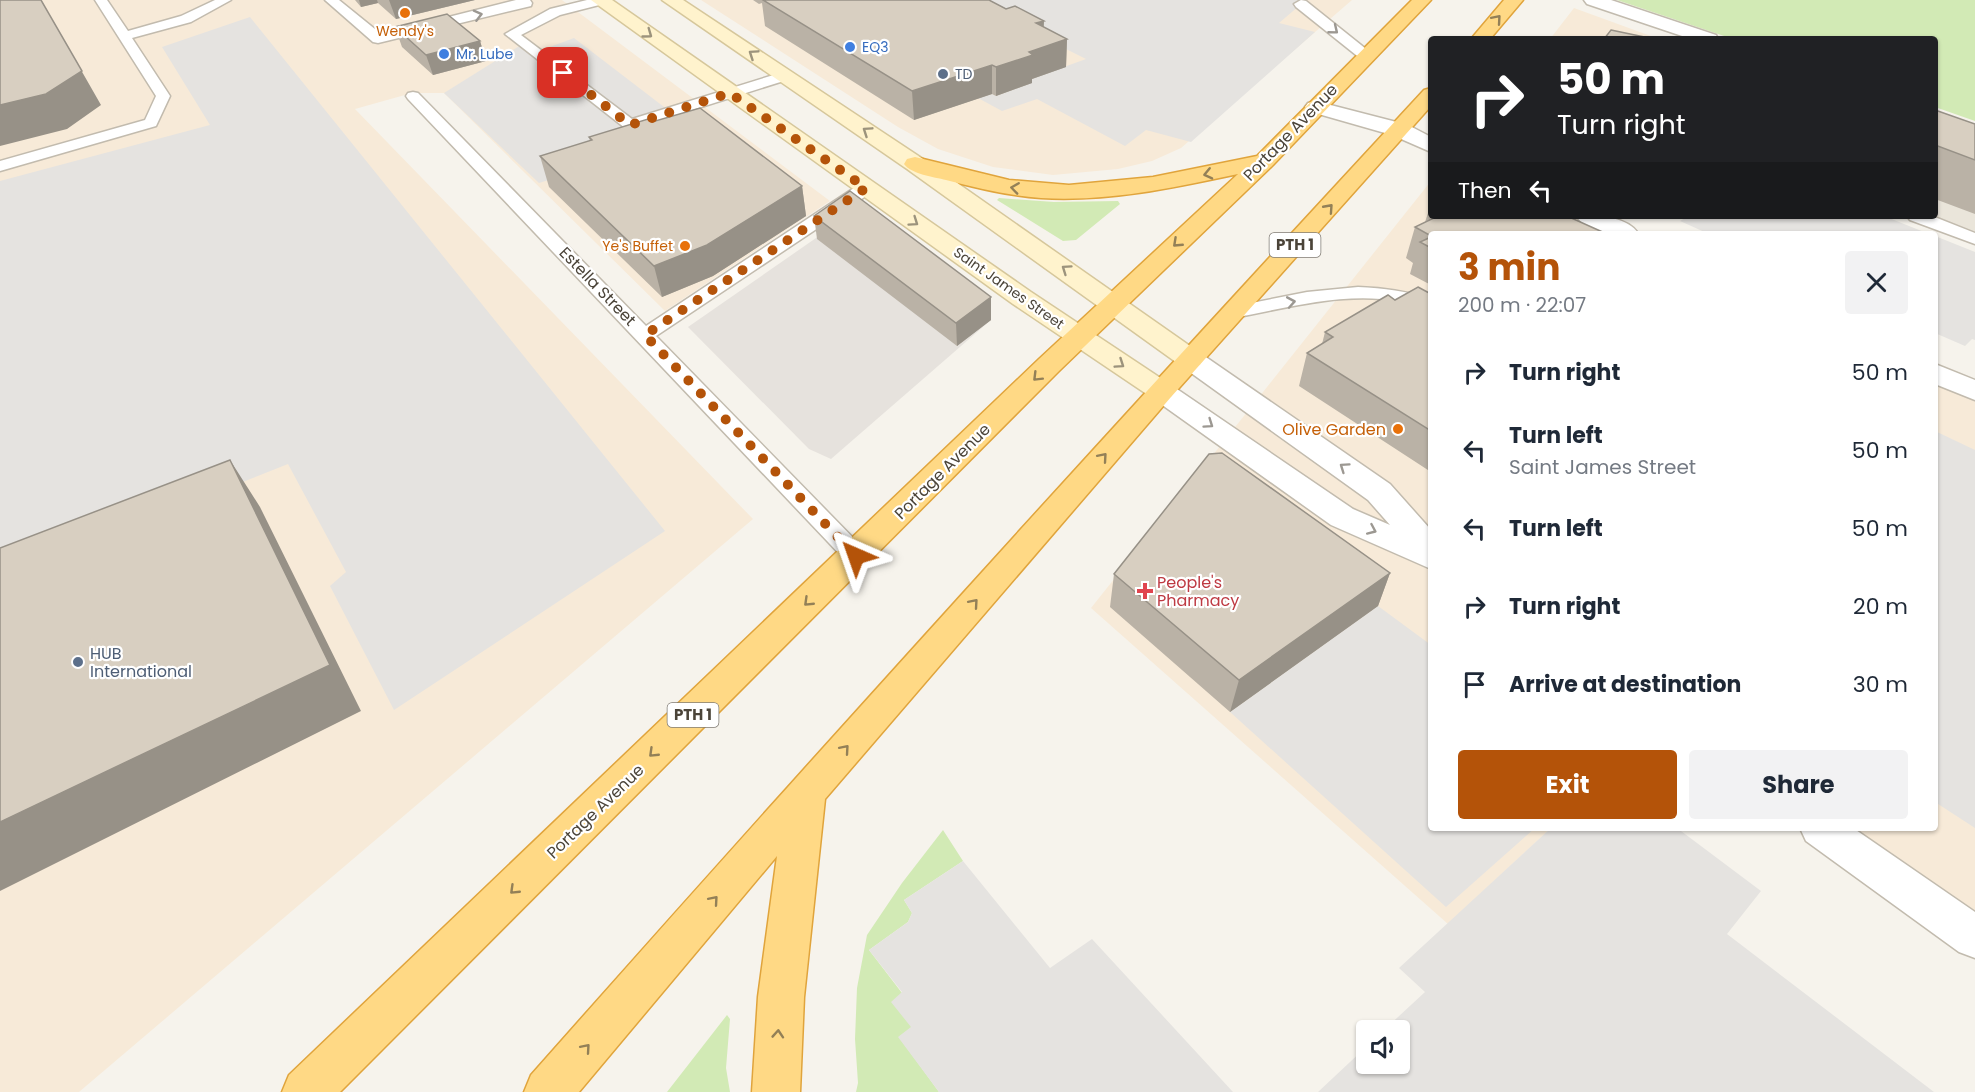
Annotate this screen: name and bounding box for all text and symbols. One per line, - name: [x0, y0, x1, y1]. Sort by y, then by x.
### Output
- marker: Wendy's: [398, 6, 412, 20]
- one-way arrow: [472, 9, 482, 22]
- one-way arrow: [1490, 16, 1501, 26]
- place label: Wendy's: [376, 21, 434, 41]
- one-way arrow: [1327, 22, 1338, 33]
- one-way arrow: [641, 27, 652, 38]
- place label: EQ3: [862, 37, 888, 57]
- marker: EQ3: [843, 40, 857, 54]
- place label: Mr. Lube: [456, 44, 513, 64]
- marker: Mr. Lube: [437, 47, 451, 61]
- pin: [537, 47, 588, 98]
- one-way arrow: [749, 50, 760, 61]
- text: 50 m: [1557, 50, 1665, 109]
- icon: arrive: [546, 56, 579, 89]
- icon: right: [1458, 60, 1536, 138]
- place label: TD: [955, 64, 973, 84]
- marker: TD: [936, 67, 950, 81]
- street label: Portage Avenue: [1238, 79, 1343, 186]
- text: Turn right: [1557, 106, 1686, 143]
- one-way arrow: [862, 127, 873, 138]
- one-way arrow: [1203, 166, 1213, 179]
- icon: left: [1524, 174, 1557, 207]
- text: Then: [1458, 175, 1512, 206]
- one-way arrow: [1010, 182, 1019, 194]
- one-way arrow: [1322, 204, 1333, 214]
- one-way arrow: [908, 215, 919, 226]
- road number: PTH 1: [1270, 233, 1320, 257]
- place label: Ye's Buffet: [602, 236, 673, 256]
- one-way arrow: [1173, 236, 1184, 247]
- marker: Ye's Buffet: [678, 239, 692, 253]
- street label: Estella Street: [554, 242, 641, 331]
- street label: Saint James Street: [950, 242, 1068, 334]
- text: 3 min: [1458, 242, 1560, 293]
- button: close: [1845, 251, 1908, 314]
- one-way arrow: [1061, 265, 1072, 276]
- text: 200 m · 22:07: [1458, 291, 1586, 319]
- one-way arrow: [1286, 296, 1296, 309]
- one-way arrow: [1114, 356, 1124, 368]
- icon: right: [1458, 356, 1491, 389]
- text: Turn right: [1509, 357, 1620, 388]
- text: 50 m: [1852, 357, 1908, 388]
- one-way arrow: [1033, 370, 1044, 381]
- one-way arrow: [1202, 417, 1213, 428]
- street label: Portage Avenue: [889, 418, 996, 524]
- place label: Olive Garden: [1282, 418, 1386, 441]
- text: Turn left: [1509, 420, 1603, 451]
- marker: Olive Garden: [1391, 422, 1405, 436]
- icon: left: [1458, 434, 1491, 467]
- text: 50 m: [1852, 435, 1908, 466]
- one-way arrow: [1096, 453, 1107, 463]
- text: Saint James Street: [1509, 453, 1696, 481]
- one-way arrow: [1339, 463, 1350, 474]
- icon: left: [1458, 512, 1491, 545]
- text: Turn left: [1509, 513, 1603, 544]
- text: 50 m: [1852, 513, 1908, 544]
- one-way arrow: [1366, 523, 1377, 535]
- position arrow: [824, 524, 888, 588]
- place label: People's Pharmacy: [1157, 571, 1239, 612]
- marker: People's Pharmacy: [1138, 584, 1152, 598]
- icon: right: [1458, 590, 1491, 623]
- text: Turn right: [1509, 591, 1620, 622]
- text: 20 m: [1853, 591, 1908, 622]
- one-way arrow: [804, 595, 815, 606]
- one-way arrow: [967, 599, 978, 610]
- place label: HUB International: [90, 642, 192, 683]
- marker: HUB International: [71, 655, 85, 669]
- icon: arrive: [1458, 668, 1491, 701]
- text: Arrive at destination: [1509, 669, 1741, 700]
- text: 30 m: [1853, 669, 1908, 700]
- road number: PTH 1: [668, 703, 718, 727]
- one-way arrow: [838, 745, 849, 756]
- one-way arrow: [650, 746, 661, 757]
- button: Exit: [1458, 750, 1677, 819]
- button: Share: [1689, 750, 1908, 819]
- street label: Portage Avenue: [542, 759, 649, 864]
- one-way arrow: [511, 882, 522, 893]
- one-way arrow: [707, 896, 718, 907]
- map controls: [1356, 1020, 1410, 1074]
- button: sound: [1356, 1020, 1410, 1074]
- one-way arrow: [772, 1029, 785, 1038]
- one-way arrow: [579, 1044, 590, 1055]

